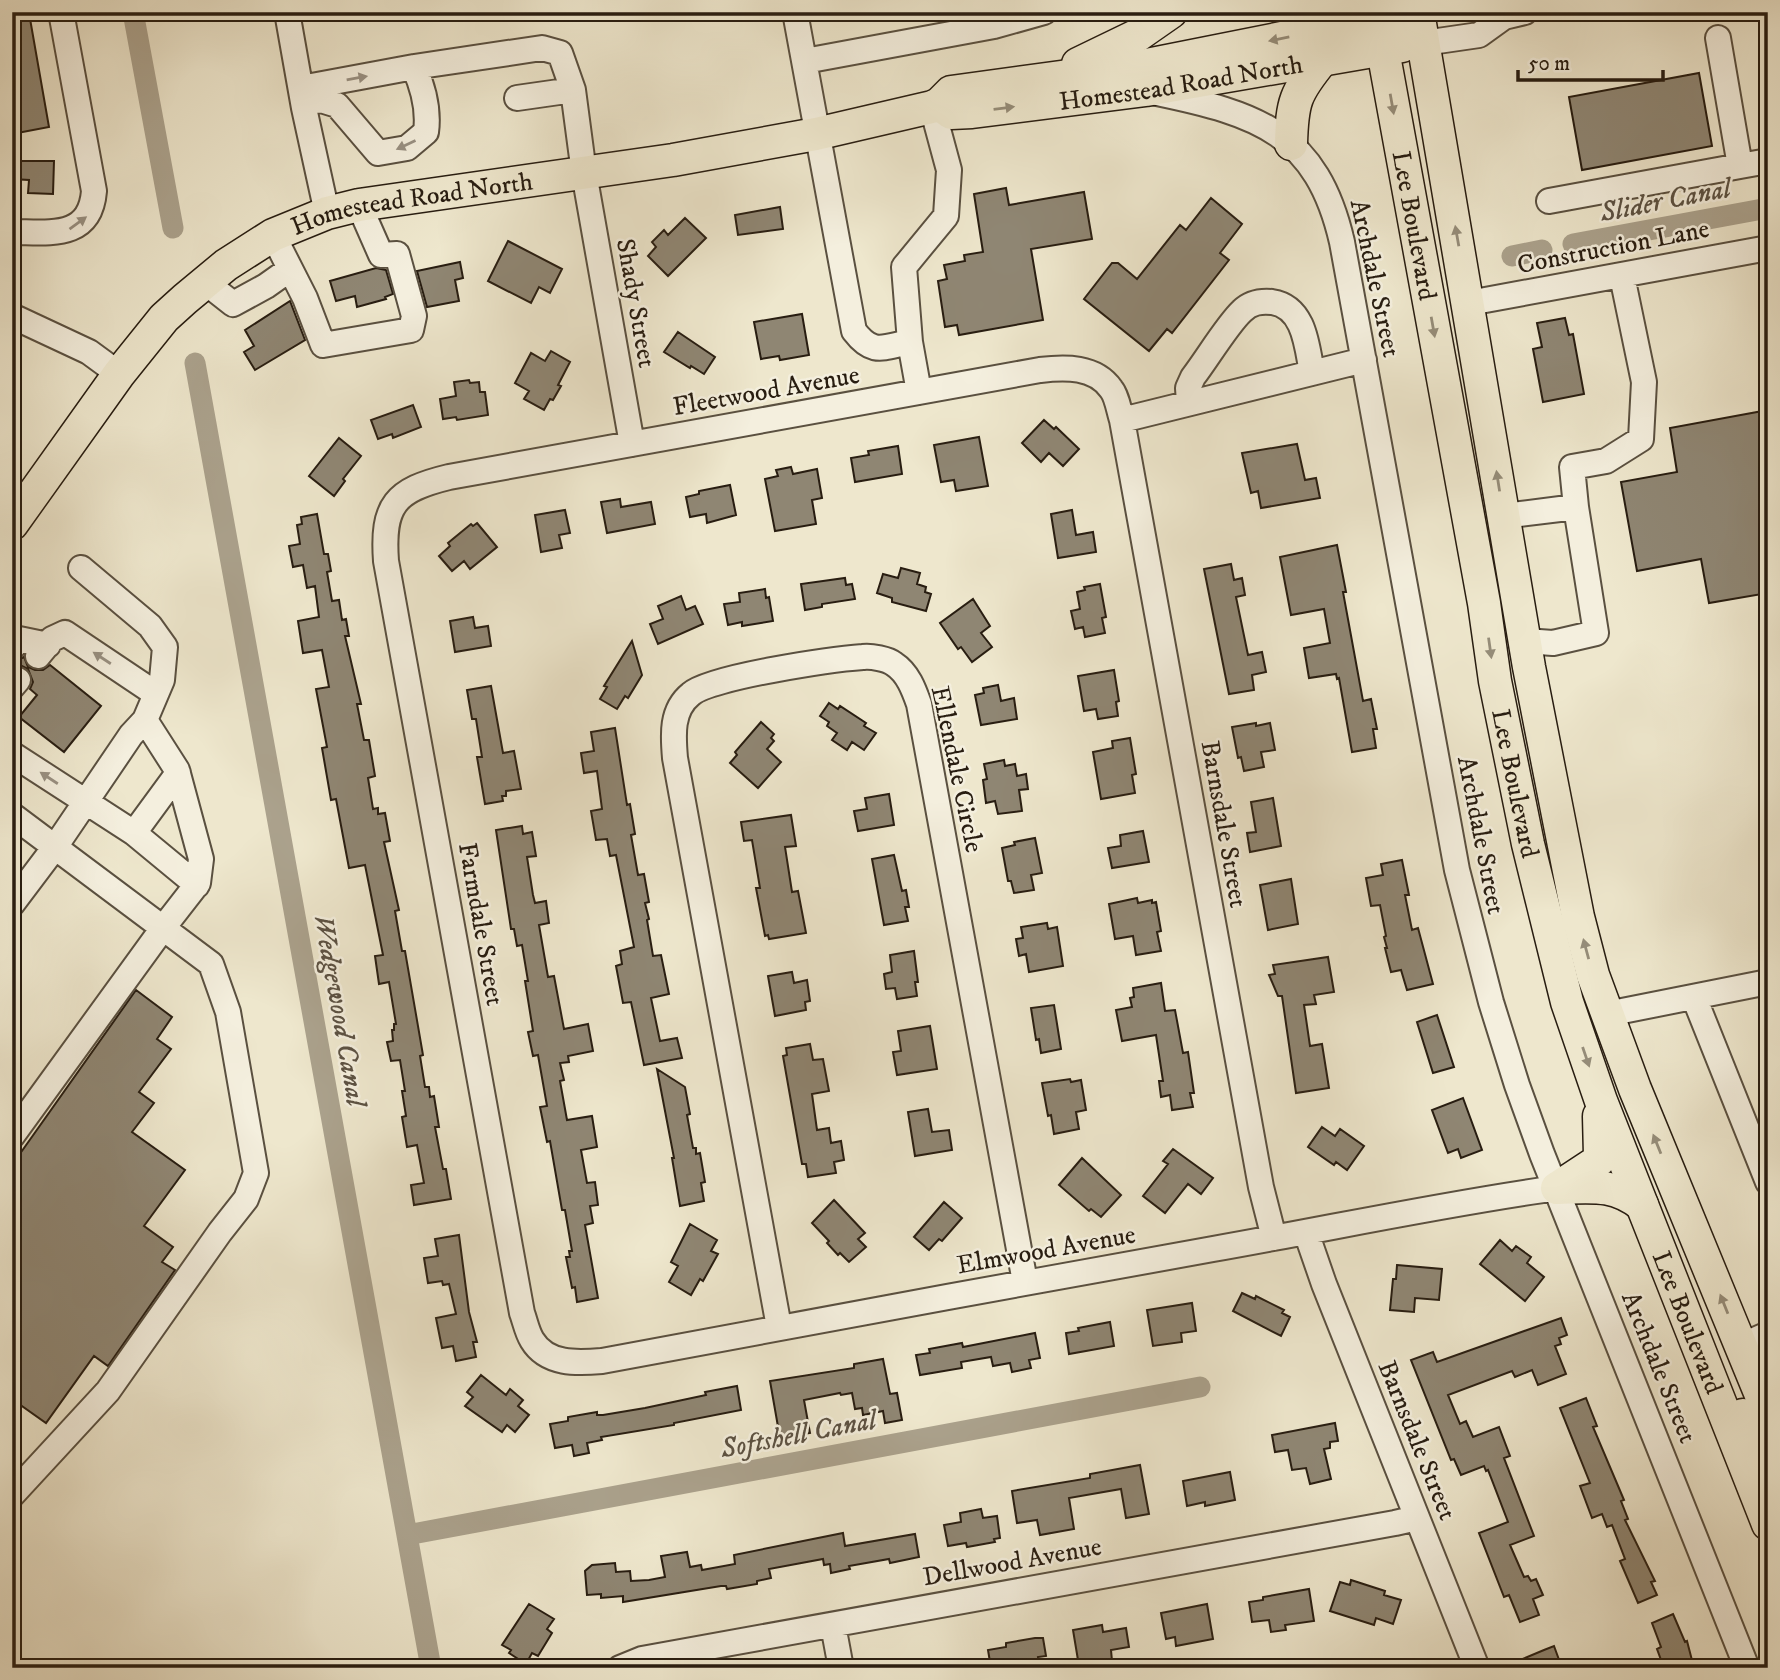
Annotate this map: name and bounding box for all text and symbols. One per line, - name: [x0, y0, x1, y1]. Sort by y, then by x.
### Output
- one-way arrow: [1268, 33, 1290, 44]
- scale bar: [1518, 38, 1663, 82]
- street label: Homestead Road North: [1057, 48, 1306, 119]
- text: 50 m: [1528, 51, 1570, 77]
- one-way arrow: [346, 72, 368, 83]
- one-way arrow: [1387, 93, 1398, 115]
- one-way arrow: [994, 102, 1016, 113]
- one-way arrow: [396, 139, 416, 151]
- street label: Lee Boulevard: [1384, 148, 1443, 303]
- street label: Homestead Road North: [286, 165, 536, 244]
- water label: Slider Canal: [1596, 170, 1736, 230]
- street label: Archdale Street: [1342, 196, 1407, 360]
- street label: Construction Lane: [1515, 213, 1712, 282]
- one-way arrow: [69, 216, 87, 230]
- one-way arrow: [1451, 225, 1462, 247]
- street label: Shady Street: [608, 236, 663, 370]
- one-way arrow: [1428, 316, 1439, 338]
- street label: Fleetwood Avenue: [670, 359, 862, 424]
- one-way arrow: [1492, 470, 1503, 492]
- one-way arrow: [1485, 637, 1496, 659]
- one-way arrow: [92, 651, 112, 664]
- street label: Ellendale Circle: [923, 683, 990, 856]
- street label: Lee Boulevard: [1483, 706, 1546, 862]
- street label: Barnsdale Street: [1193, 738, 1254, 910]
- street label: Archdale Street: [1449, 753, 1512, 917]
- one-way arrow: [39, 772, 58, 785]
- street label: Farmdale Street: [450, 840, 511, 1008]
- water label: Wedgewood Canal: [305, 912, 374, 1112]
- one-way arrow: [1581, 938, 1591, 959]
- one-way arrow: [1581, 1047, 1592, 1068]
- one-way arrow: [1652, 1133, 1663, 1154]
- street label: Elmwood Avenue: [954, 1219, 1138, 1282]
- street label: Lee Boulevard: [1644, 1246, 1730, 1399]
- street label: Archdale Street: [1613, 1287, 1704, 1448]
- one-way arrow: [1719, 1293, 1730, 1314]
- street label: Barnsdale Street: [1370, 1356, 1464, 1525]
- water label: Softshell Canal: [717, 1402, 882, 1467]
- street label: Dellwood Avenue: [920, 1531, 1104, 1594]

